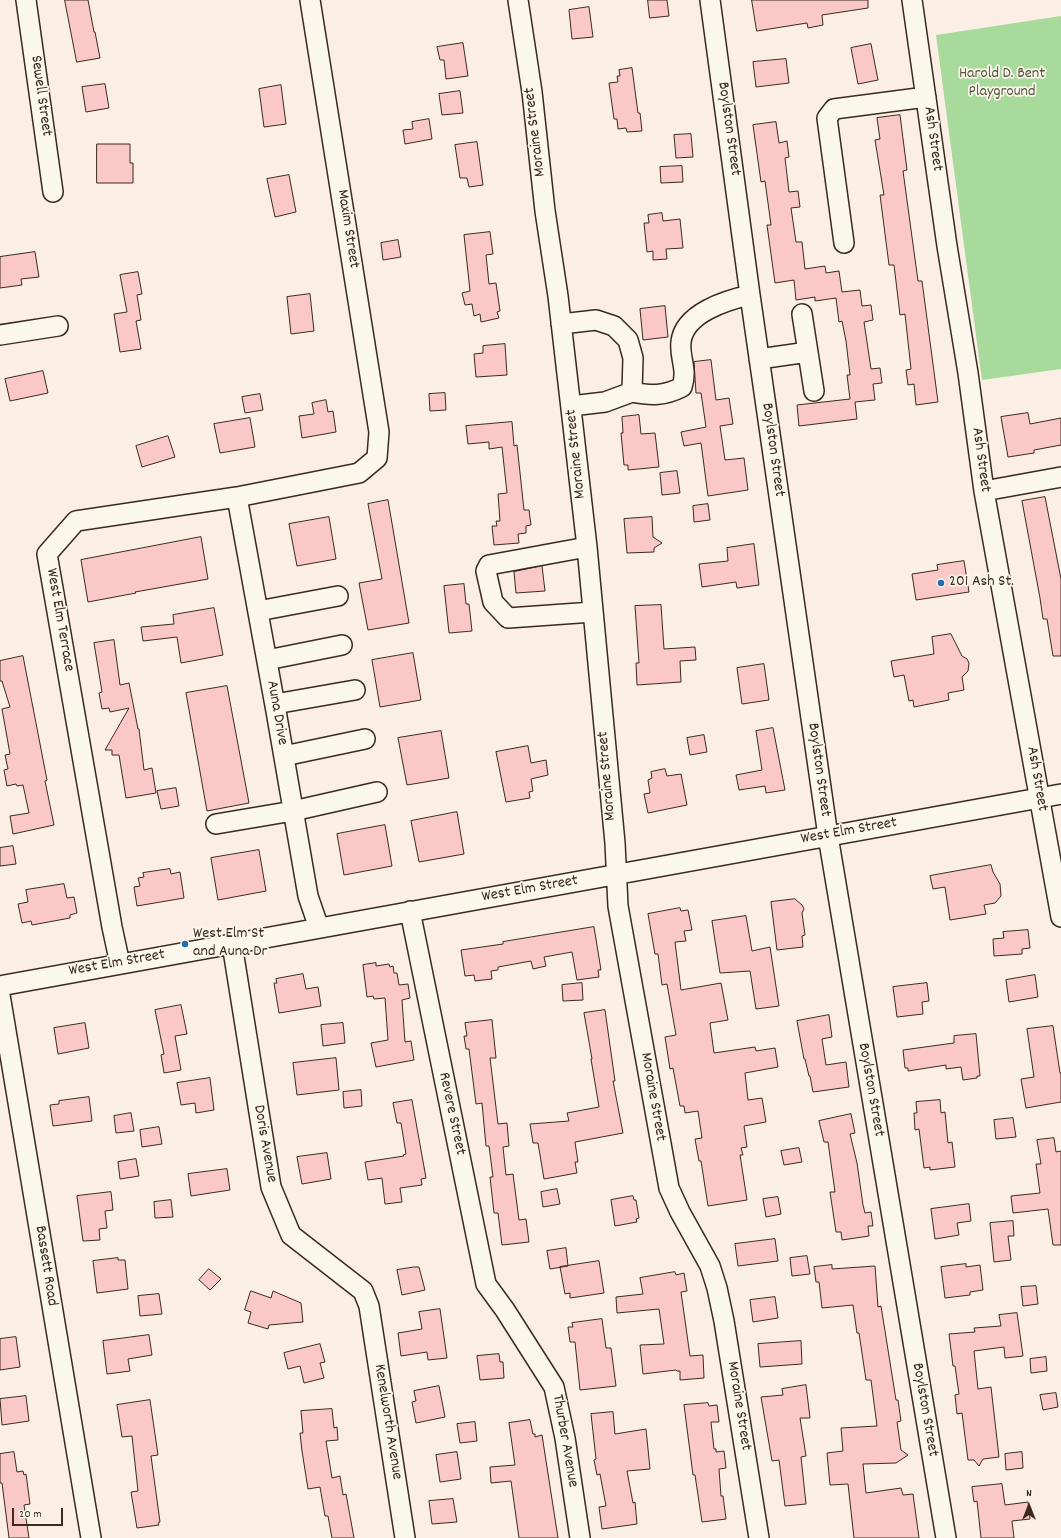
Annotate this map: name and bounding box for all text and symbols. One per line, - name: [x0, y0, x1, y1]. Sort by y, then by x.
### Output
- street label: Sewell Street: [25, 54, 55, 138]
- park label: Harold D. Bent Playground: [959, 65, 1045, 103]
- street label: Boylston Street: [712, 81, 744, 177]
- street label: Moraine Street: [521, 86, 551, 178]
- street label: Ash Street: [918, 105, 946, 173]
- street label: Maxim Street: [331, 188, 363, 270]
- street label: Boylston Street: [756, 402, 788, 498]
- street label: Moraine Street: [563, 408, 591, 500]
- street label: Ash Street: [966, 426, 994, 494]
- street label: West Elm Terrace: [40, 567, 78, 673]
- place label: 201 Ash St.: [949, 573, 1014, 593]
- marker: 201 Ash St.: [936, 578, 946, 588]
- street label: Auna Drive: [261, 679, 291, 747]
- street label: Boylston Street: [802, 722, 834, 818]
- street label: Moraine Street: [595, 730, 621, 822]
- street label: Ash Street: [1021, 745, 1051, 813]
- street label: West Elm Street: [800, 814, 898, 850]
- street label: West Elm Street: [481, 872, 579, 908]
- place label: West Elm St and Auna Dr: [193, 925, 267, 963]
- marker: West Elm St and Auna Dr: [180, 939, 190, 949]
- street label: West Elm Street: [68, 946, 166, 982]
- street label: Boylston Street: [852, 1042, 888, 1138]
- street label: Moraine Street: [635, 1051, 669, 1143]
- street label: Revere Street: [433, 1071, 469, 1157]
- street label: Doris Avenue: [248, 1104, 280, 1184]
- street label: Bassett Road: [29, 1225, 61, 1307]
- street label: Moraine Street: [721, 1360, 755, 1452]
- street label: Boylston Street: [906, 1362, 942, 1458]
- street label: Kenelworth Avenue: [368, 1363, 406, 1481]
- street label: Thurber Avenue: [546, 1393, 582, 1489]
- north arrow: [1009, 1486, 1049, 1526]
- text: N: [1026, 1486, 1032, 1502]
- scale bar: [14, 1500, 65, 1526]
- text: 20 m: [19, 1506, 42, 1523]

